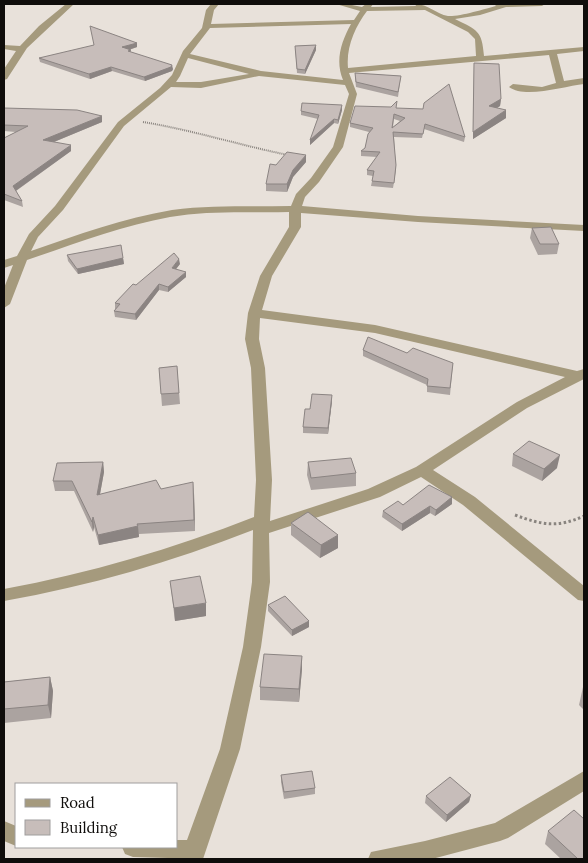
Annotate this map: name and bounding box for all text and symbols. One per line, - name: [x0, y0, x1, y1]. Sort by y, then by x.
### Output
- legend: [15, 783, 178, 848]
- text: Road: [60, 793, 95, 812]
- text: Building: [60, 818, 118, 837]

